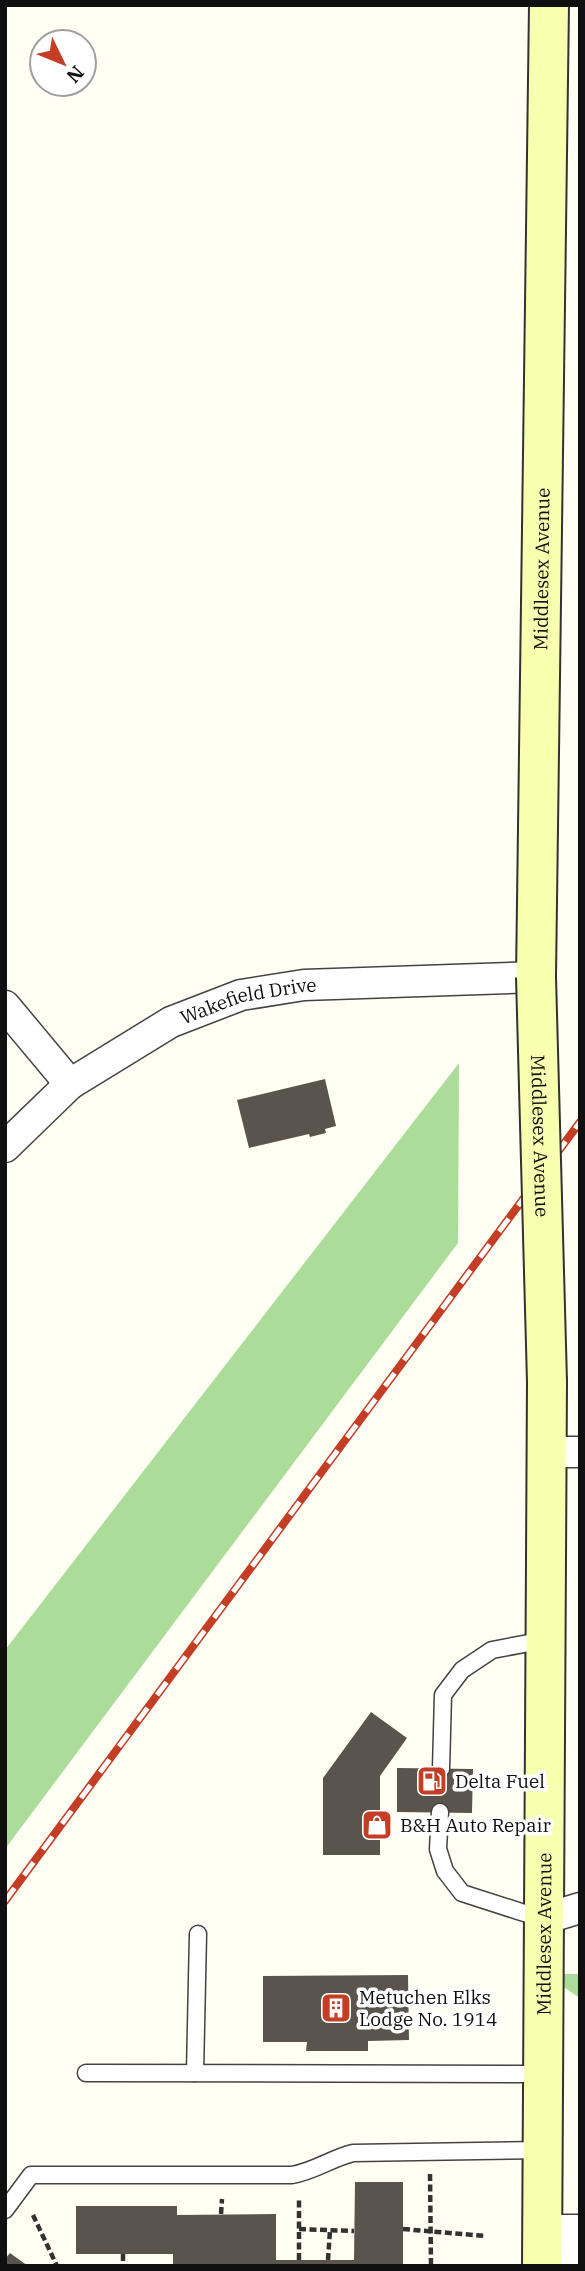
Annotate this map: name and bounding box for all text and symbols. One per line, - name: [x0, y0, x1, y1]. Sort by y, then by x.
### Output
- north arrow: [28, 28, 98, 98]
- text: N: [62, 61, 89, 88]
- street label: Middlesex Avenue: [528, 487, 555, 651]
- street label: Wakefield Drive: [177, 973, 317, 1029]
- street label: Middlesex Avenue: [526, 1054, 555, 1218]
- fuel station icon: Delta Fuel: [415, 1764, 449, 1798]
- place label: Delta Fuel: [455, 1769, 545, 1793]
- shop icon: B&H Auto Repair: [360, 1808, 394, 1842]
- place label: B&H Auto Repair: [400, 1813, 552, 1837]
- street label: Middlesex Avenue: [531, 1853, 556, 2015]
- place label: Metuchen Elks Lodge No. 1914: [359, 1985, 498, 2031]
- building icon: Metuchen Elks Lodge No. 1914: [319, 1991, 353, 2025]

